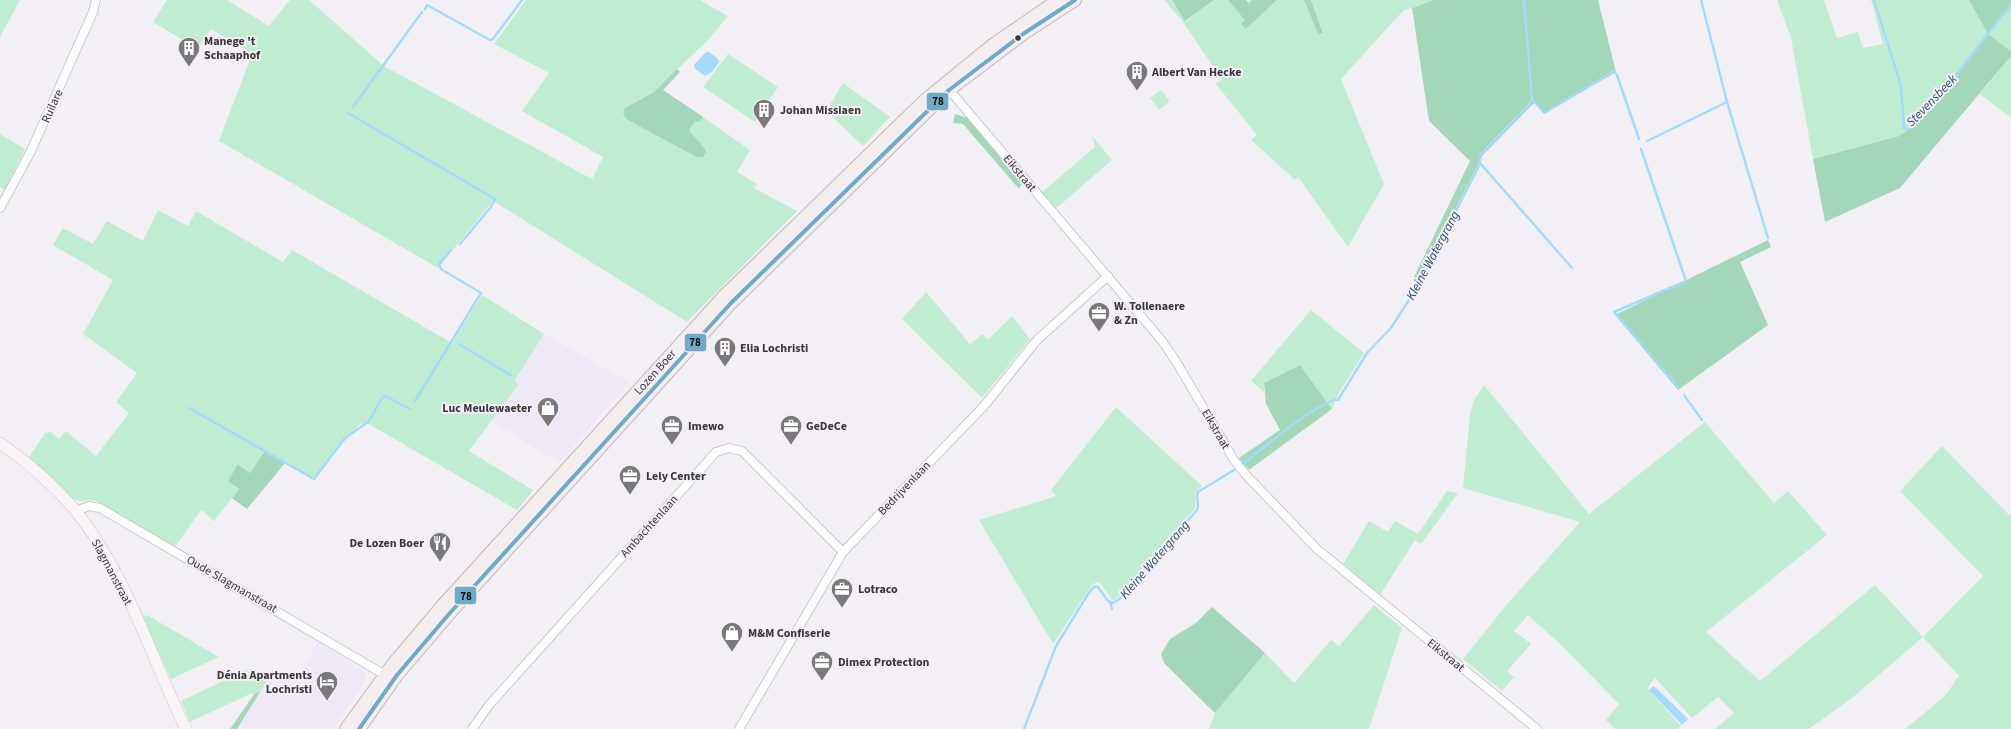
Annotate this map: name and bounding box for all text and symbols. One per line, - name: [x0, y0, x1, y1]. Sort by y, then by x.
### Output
- place label: Manege 't Schaaphof: [204, 33, 261, 64]
- unlabelled marker: [1013, 33, 1023, 43]
- building icon: Manege 't Schaaphof: [176, 35, 202, 68]
- building icon: Albert Van Hecke: [1124, 59, 1150, 92]
- place label: Albert Van Hecke: [1151, 64, 1241, 81]
- water label: Stevensbeek: [1902, 70, 1962, 131]
- street label: Ruilare: [37, 87, 67, 126]
- line badge: 78: [926, 92, 949, 111]
- text: 78: [932, 94, 944, 109]
- building icon: Johan Missiaen: [751, 97, 777, 130]
- place label: Johan Missiaen: [780, 102, 861, 119]
- street label: Eikstraat: [999, 151, 1040, 196]
- water label: Kleine Watergrang: [1402, 208, 1464, 303]
- place label: W. Tollenaere & Zn: [1114, 298, 1185, 329]
- office icon: W. Tollenaere & Zn: [1086, 300, 1112, 333]
- line badge: 78: [684, 333, 707, 352]
- text: 78: [689, 335, 701, 350]
- building icon: Elia Lochristi: [712, 335, 738, 368]
- place label: Elia Lochristi: [740, 340, 808, 357]
- street label: Lozen Boer: [630, 345, 681, 399]
- shop icon: Luc Meulewaeter: [535, 395, 561, 428]
- place label: Luc Meulewaeter: [442, 400, 532, 417]
- street label: Eikstraat: [1197, 406, 1234, 453]
- office icon: Imewo: [659, 413, 685, 446]
- office icon: GeDeCe: [778, 413, 804, 446]
- place label: Imewo: [688, 418, 724, 435]
- place label: GeDeCe: [806, 418, 847, 435]
- street label: Bedrijvenlaan: [874, 457, 935, 519]
- office icon: Lely Center: [617, 463, 643, 496]
- place label: Lely Center: [646, 468, 706, 485]
- street label: Ambachtenlaan: [617, 491, 682, 561]
- water label: Kleine Watergrang: [1116, 516, 1194, 603]
- restaurant icon: De Lozen Boer: [427, 530, 453, 563]
- place label: De Lozen Boer: [349, 535, 424, 552]
- street label: Slagmanstraat: [87, 536, 136, 608]
- street label: Oude Slagmanstraat: [183, 551, 280, 617]
- office icon: Lotraco: [829, 576, 855, 609]
- place label: Lotraco: [858, 581, 898, 598]
- line badge: 78: [454, 586, 477, 605]
- text: 78: [460, 589, 472, 604]
- shop icon: M&M Confiserie: [719, 620, 745, 653]
- place label: M&M Confiserie: [748, 625, 830, 642]
- street label: Eikstraat: [1423, 635, 1468, 676]
- office icon: Dimex Protection: [809, 649, 835, 682]
- place label: Dimex Protection: [838, 654, 930, 671]
- place label: Dénia Apartments Lochristi: [217, 667, 312, 698]
- hotel icon: Dénia Apartments Lochristi: [314, 669, 340, 702]

